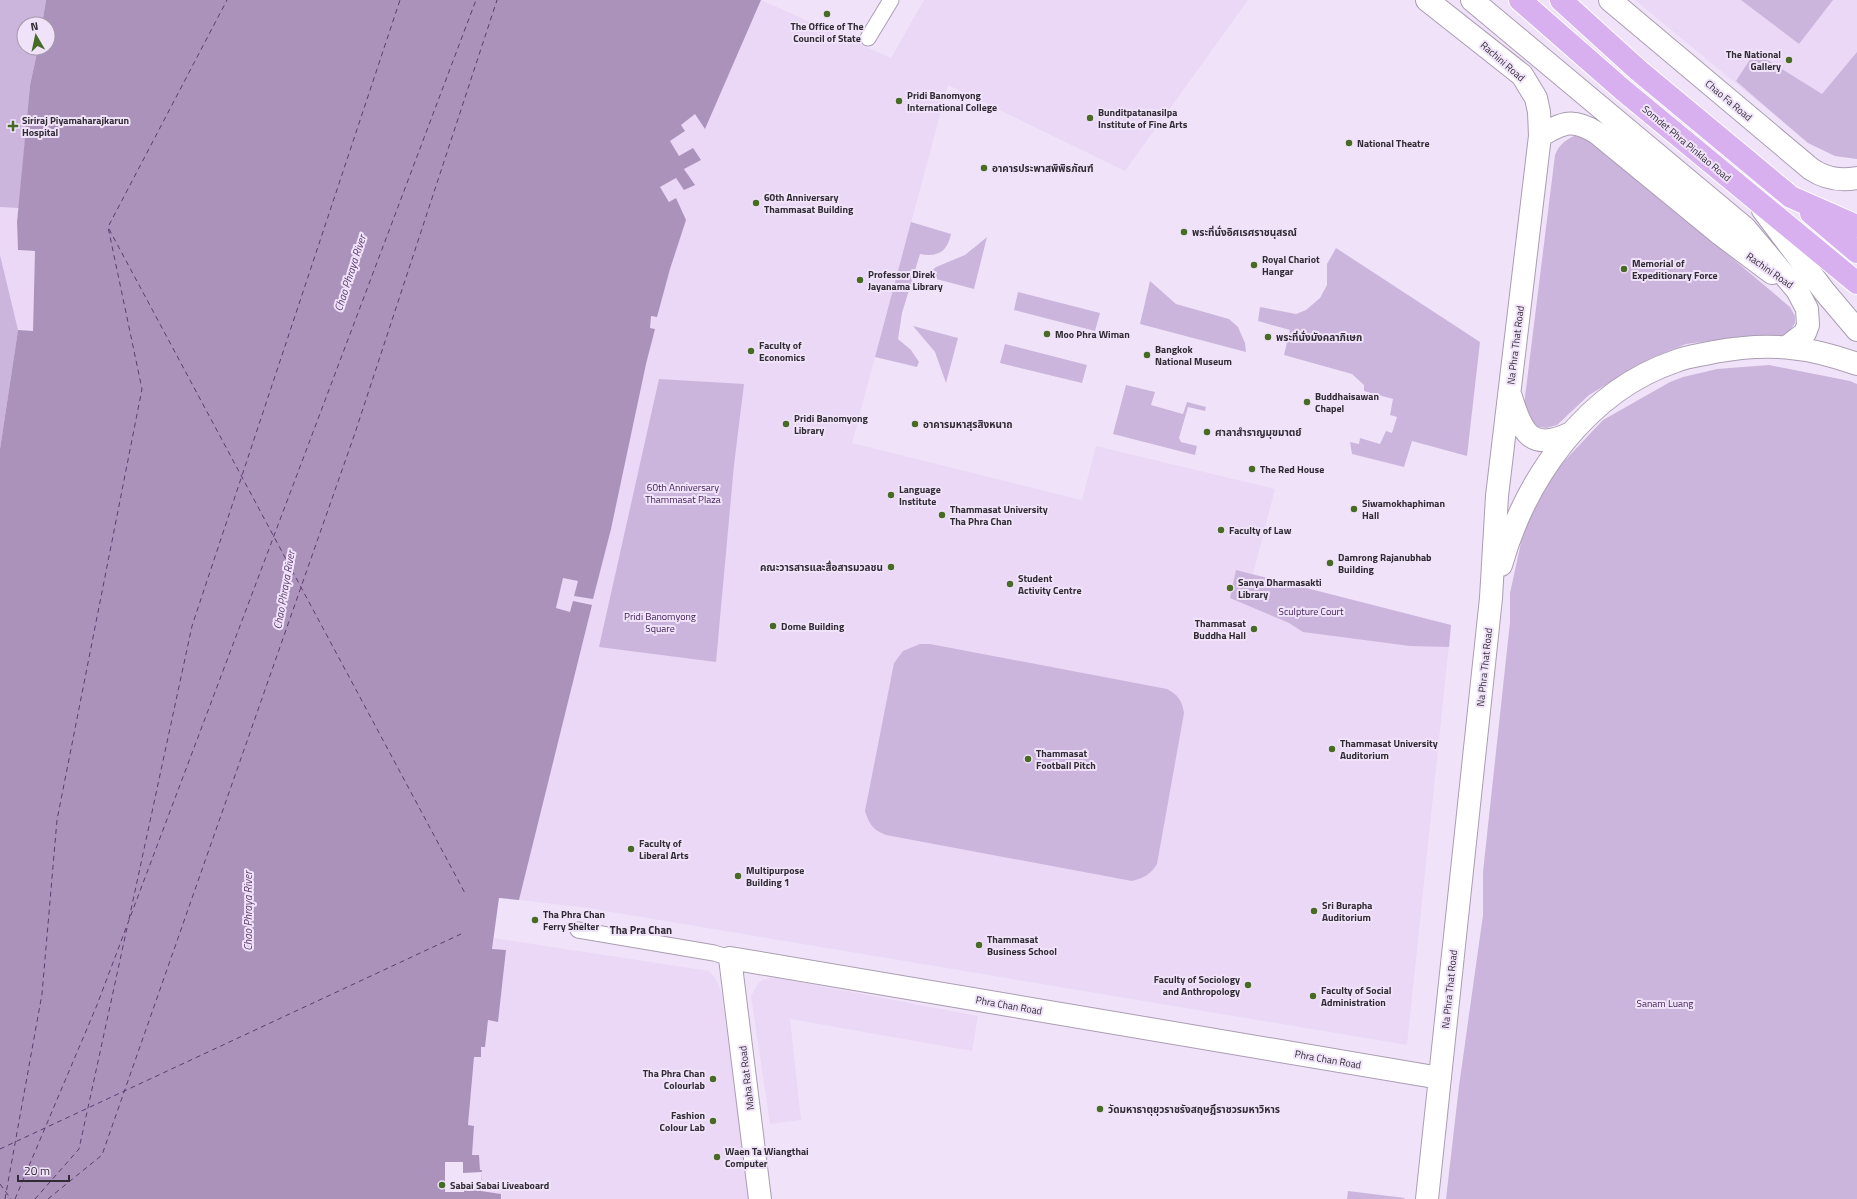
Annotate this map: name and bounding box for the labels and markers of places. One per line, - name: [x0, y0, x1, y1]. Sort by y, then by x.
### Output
- marker: The Office of The Council of State: [822, 9, 832, 19]
- place label: The Office of The Council of State: [790, 19, 864, 46]
- place label: The National Gallery: [1726, 47, 1781, 74]
- marker: The National Gallery: [1784, 55, 1794, 65]
- place label: Pridi Banomyong International College: [907, 88, 997, 115]
- marker: Pridi Banomyong International College: [894, 96, 904, 106]
- place label: Bunditpatanasilpa Institute of Fine Arts: [1098, 105, 1188, 132]
- place label: Siriraj Piyamaharajkarun Hospital: [22, 113, 129, 140]
- marker: Bunditpatanasilpa Institute of Fine Arts: [1085, 113, 1095, 123]
- marker: Siriraj Piyamaharajkarun Hospital: [7, 120, 19, 132]
- place label: National Theatre: [1357, 136, 1430, 151]
- marker: National Theatre: [1344, 138, 1354, 148]
- place label: อาคารประพาสพิพิธภัณฑ์: [992, 161, 1093, 176]
- marker: อาคารประพาสพิพิธภัณฑ์: [979, 163, 989, 173]
- place label: 60th Anniversary Thammasat Building: [764, 190, 854, 217]
- marker: 60th Anniversary Thammasat Building: [751, 198, 761, 208]
- place label: พระที่นั่งอิศเรศราชนุสรณ์: [1192, 225, 1297, 240]
- marker: พระที่นั่งอิศเรศราชนุสรณ์: [1179, 227, 1189, 237]
- place label: Royal Chariot Hangar: [1262, 252, 1320, 279]
- place label: Memorial of Expeditionary Force: [1632, 256, 1718, 283]
- marker: Royal Chariot Hangar: [1249, 260, 1259, 270]
- marker: Memorial of Expeditionary Force: [1619, 264, 1629, 274]
- place label: Professor Direk Jayanama Library: [868, 267, 943, 294]
- marker: Professor Direk Jayanama Library: [855, 275, 865, 285]
- place label: Moo Phra Wiman: [1055, 327, 1130, 342]
- marker: Moo Phra Wiman: [1042, 329, 1052, 339]
- place label: พระที่นั่งมังคลาภิเษก: [1276, 330, 1362, 345]
- marker: พระที่นั่งมังคลาภิเษก: [1263, 332, 1273, 342]
- place label: Faculty of Economics: [759, 338, 806, 365]
- place label: Bangkok National Museum: [1155, 342, 1232, 369]
- marker: Faculty of Economics: [746, 346, 756, 356]
- marker: Bangkok National Museum: [1142, 350, 1152, 360]
- place label: Buddhaisawan Chapel: [1315, 389, 1379, 416]
- marker: Buddhaisawan Chapel: [1302, 397, 1312, 407]
- place label: Pridi Banomyong Library: [794, 411, 869, 438]
- place label: อาคารมหาสุรสิงหนาถ: [923, 417, 1013, 432]
- marker: Pridi Banomyong Library: [781, 419, 791, 429]
- marker: อาคารมหาสุรสิงหนาถ: [910, 419, 920, 429]
- place label: ศาลาสำราญมุขมาตย์: [1215, 425, 1302, 440]
- marker: ศาลาสำราญมุขมาตย์: [1202, 427, 1212, 437]
- place label: The Red House: [1260, 462, 1324, 477]
- marker: The Red House: [1247, 464, 1257, 474]
- place label: Language Institute: [899, 482, 941, 509]
- marker: Language Institute: [886, 490, 896, 500]
- place label: Siwamokhaphiman Hall: [1362, 496, 1445, 523]
- place label: Thammasat University Tha Phra Chan: [950, 502, 1048, 529]
- marker: Siwamokhaphiman Hall: [1349, 504, 1359, 514]
- marker: Thammasat University Tha Phra Chan: [937, 510, 947, 520]
- place label: Faculty of Law: [1229, 523, 1292, 538]
- marker: Faculty of Law: [1216, 525, 1226, 535]
- place label: Damrong Rajanubhab Building: [1338, 550, 1432, 577]
- marker: Damrong Rajanubhab Building: [1325, 558, 1335, 568]
- place label: คณะวารสารและสื่อสารมวลชน: [760, 560, 883, 575]
- marker: คณะวารสารและสื่อสารมวลชน: [886, 562, 896, 572]
- place label: Student Activity Centre: [1018, 571, 1082, 598]
- place label: Sanya Dharmasakti Library: [1238, 575, 1322, 602]
- marker: Student Activity Centre: [1005, 579, 1015, 589]
- marker: Sanya Dharmasakti Library: [1225, 583, 1235, 593]
- place label: Thammasat Buddha Hall: [1193, 616, 1246, 643]
- place label: Dome Building: [781, 619, 845, 634]
- marker: Dome Building: [768, 621, 778, 631]
- marker: Thammasat Buddha Hall: [1249, 624, 1259, 634]
- place label: Thammasat University Auditorium: [1340, 736, 1438, 763]
- marker: Thammasat University Auditorium: [1327, 744, 1337, 754]
- place label: Thammasat Football Pitch: [1036, 746, 1096, 773]
- marker: Thammasat Football Pitch: [1023, 754, 1033, 764]
- place label: Faculty of Liberal Arts: [639, 836, 689, 863]
- marker: Faculty of Liberal Arts: [626, 844, 636, 854]
- place label: Multipurpose Building 1: [746, 863, 804, 890]
- marker: Multipurpose Building 1: [733, 871, 743, 881]
- place label: Sri Burapha Auditorium: [1322, 898, 1372, 925]
- marker: Sri Burapha Auditorium: [1309, 906, 1319, 916]
- place label: Tha Phra Chan Ferry Shelter: [543, 907, 605, 934]
- marker: Tha Phra Chan Ferry Shelter: [530, 915, 540, 925]
- place label: Thammasat Business School: [987, 932, 1057, 959]
- marker: Thammasat Business School: [974, 940, 984, 950]
- place label: Faculty of Sociology and Anthropology: [1154, 972, 1240, 999]
- marker: Faculty of Sociology and Anthropology: [1243, 980, 1253, 990]
- place label: Faculty of Social Administration: [1321, 983, 1392, 1010]
- marker: Faculty of Social Administration: [1308, 991, 1318, 1001]
- place label: Tha Phra Chan Colourlab: [643, 1066, 706, 1093]
- marker: Tha Phra Chan Colourlab: [708, 1074, 718, 1084]
- place label: วัดมหาธาตุยุวราชรังสฤษฎิ์ราชวรมหาวิหาร: [1108, 1102, 1280, 1117]
- marker: วัดมหาธาตุยุวราชรังสฤษฎิ์ราชวรมหาวิหาร: [1095, 1104, 1105, 1114]
- place label: Fashion Colour Lab: [660, 1108, 706, 1135]
- marker: Fashion Colour Lab: [708, 1116, 718, 1126]
- place label: Waen Ta Wiangthai Computer: [725, 1144, 809, 1171]
- marker: Waen Ta Wiangthai Computer: [712, 1152, 722, 1162]
- place label: Sabai Sabai Liveaboard: [450, 1178, 549, 1193]
- marker: Sabai Sabai Liveaboard: [437, 1180, 447, 1190]

